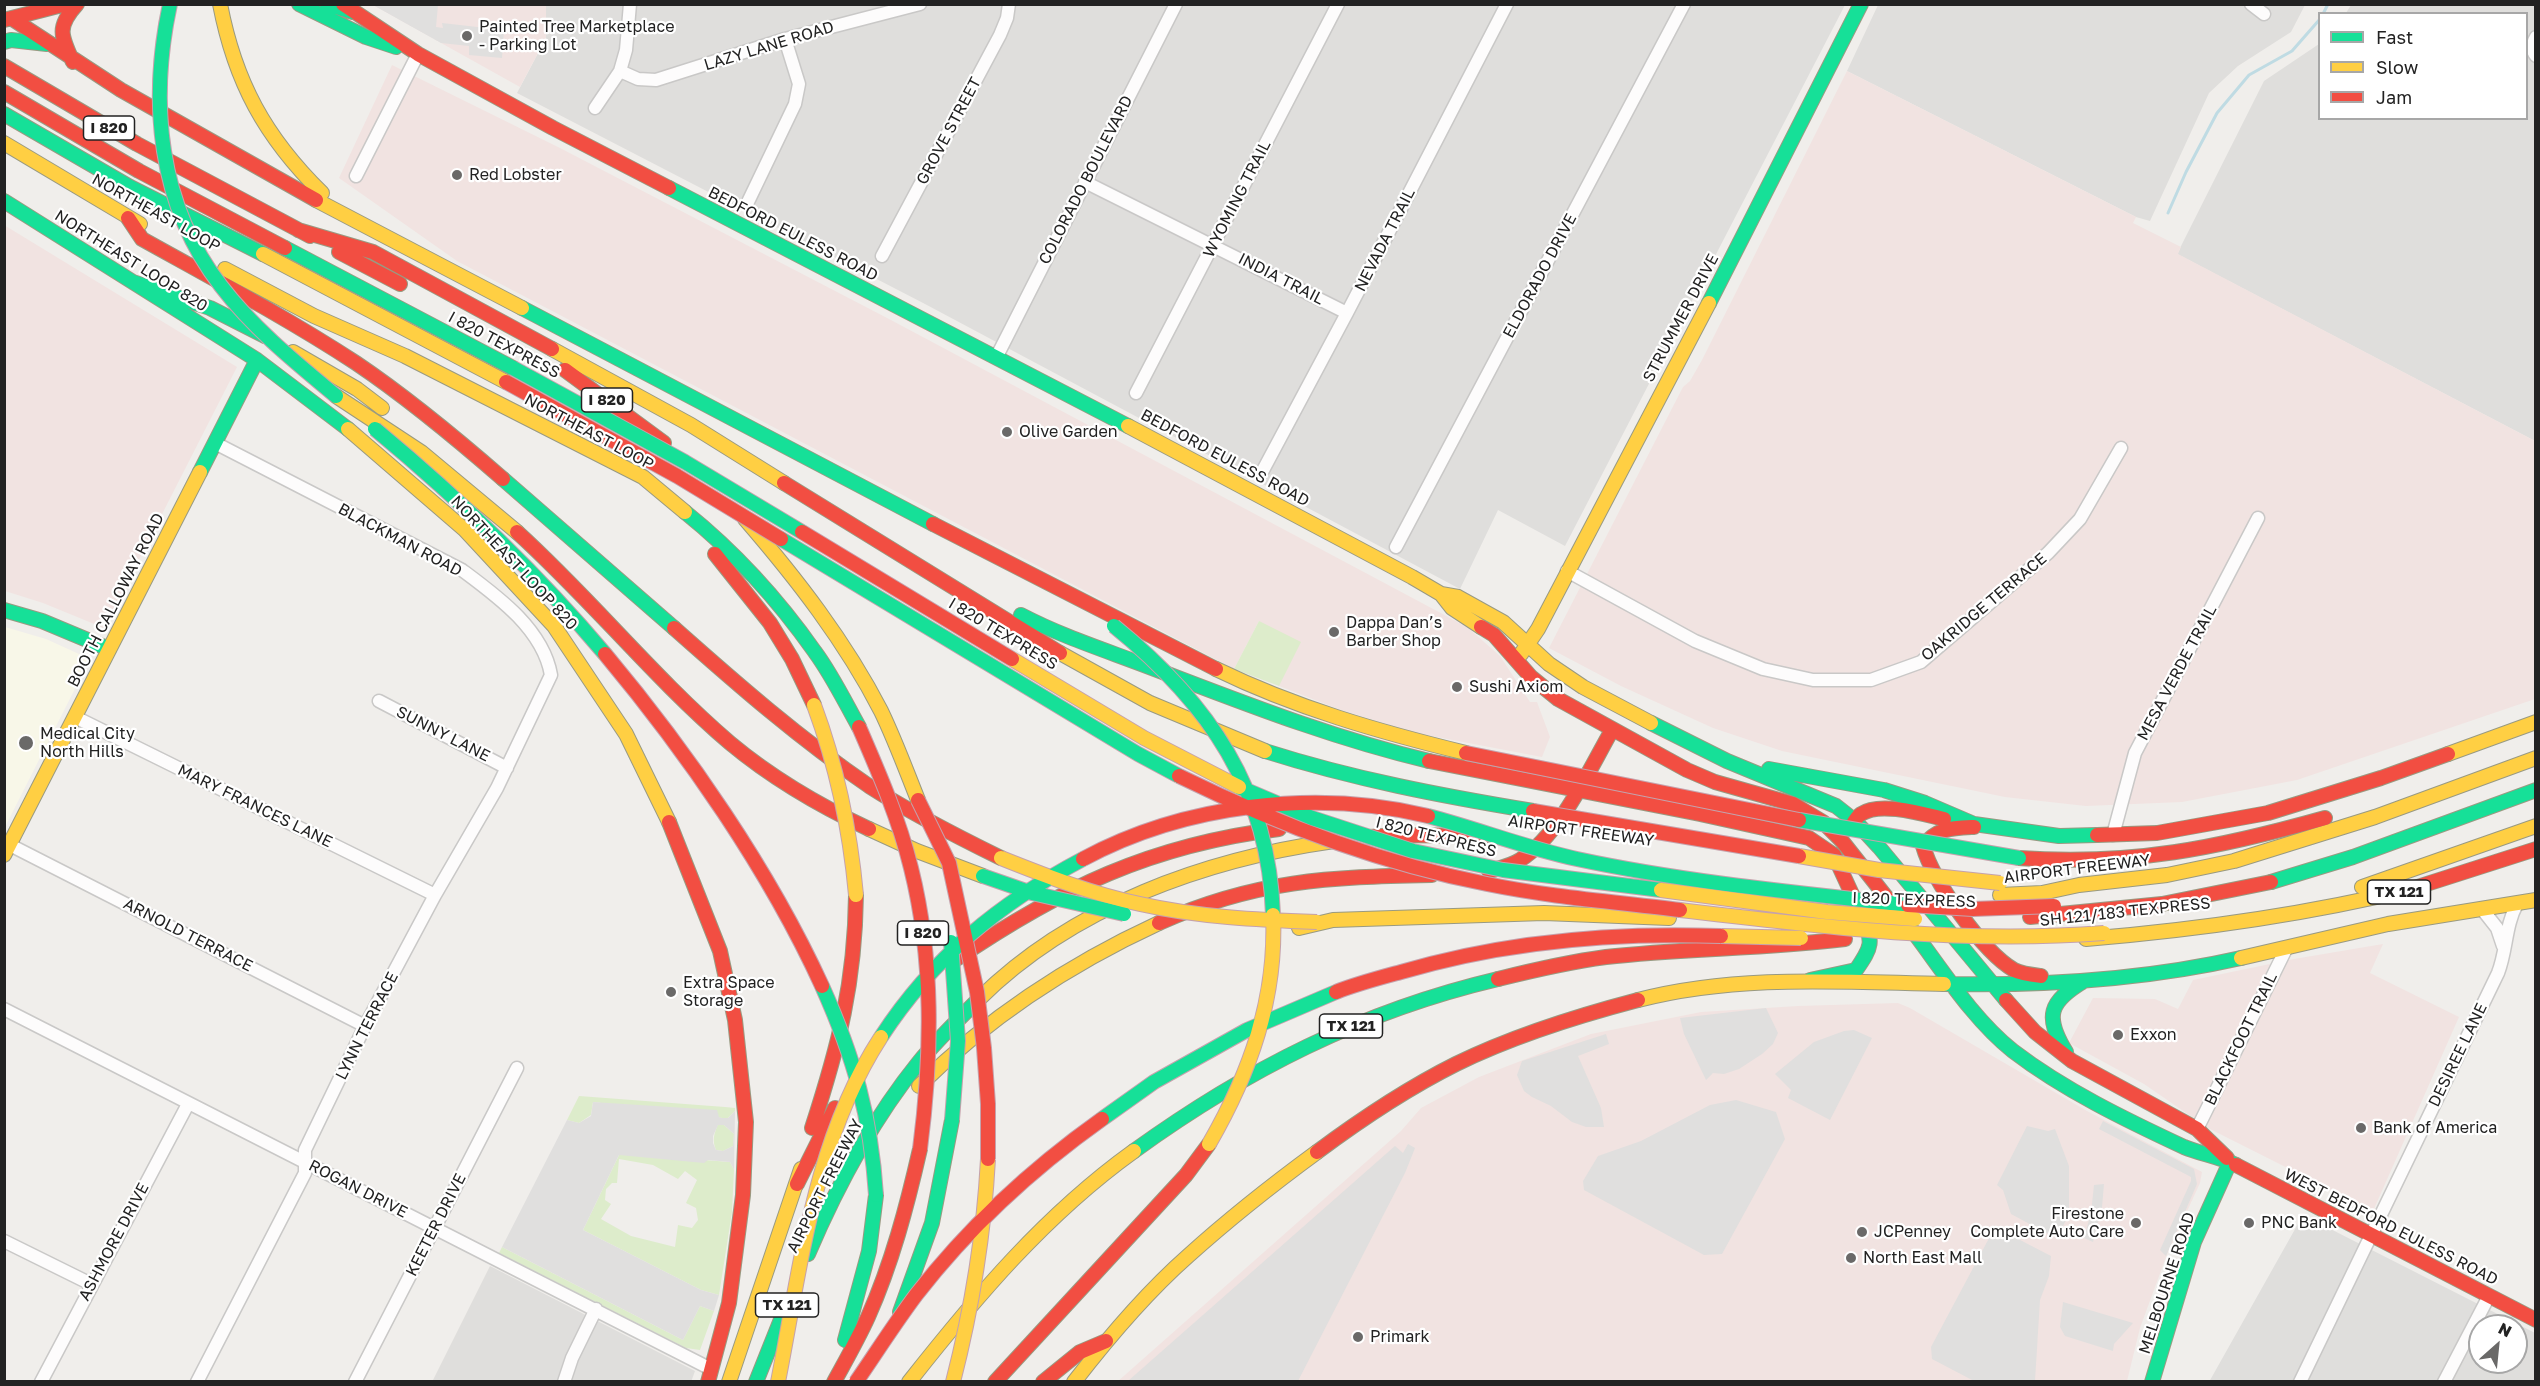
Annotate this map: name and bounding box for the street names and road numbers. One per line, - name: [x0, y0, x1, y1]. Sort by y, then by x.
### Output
- street label: LAZY LANE ROAD: [702, 17, 836, 75]
- street label: GROVE STREET: [913, 74, 985, 188]
- street label: COLORADO BOULEVARD: [1035, 92, 1137, 268]
- road number: I 820: [84, 116, 134, 140]
- street label: WYOMING TRAIL: [1199, 137, 1275, 261]
- street label: NORTHEAST LOOP: [88, 170, 224, 256]
- street label: BEDFORD EULESS ROAD: [705, 183, 881, 285]
- street label: NEVADA TRAIL: [1351, 185, 1419, 295]
- street label: NORTHEAST LOOP 820: [51, 206, 211, 316]
- street label: ELDORADO DRIVE: [1499, 211, 1581, 341]
- street label: INDIA TRAIL: [1235, 249, 1327, 309]
- street label: STRUMMER DRIVE: [1639, 251, 1723, 385]
- street label: I 820 TEXPRESS: [445, 307, 563, 383]
- road number: I 820: [582, 388, 632, 412]
- street label: NORTHEAST LOOP: [521, 390, 657, 474]
- street label: BEDFORD EULESS ROAD: [1137, 405, 1313, 511]
- street label: NORTHEAST LOOP 820: [447, 492, 581, 634]
- street label: BLACKMAN ROAD: [335, 499, 465, 581]
- street label: BOOTH CALLOWAY ROAD: [64, 510, 168, 690]
- street label: OAKRIDGE TERRACE: [1917, 549, 2051, 665]
- street label: I 820 TEXPRESS: [945, 594, 1061, 674]
- street label: MESA VERDE TRAIL: [2133, 602, 2221, 744]
- street label: SUNNY LANE: [393, 702, 493, 766]
- street label: MARY FRANCES LANE: [175, 760, 335, 852]
- street label: AIRPORT FREEWAY: [1507, 811, 1655, 851]
- street label: I 820 TEXPRESS: [1374, 813, 1498, 861]
- street label: AIRPORT FREEWAY: [2003, 850, 2151, 888]
- road number: TX 121: [2368, 880, 2430, 904]
- street label: I 820 TEXPRESS: [1852, 888, 1976, 912]
- street label: SH 121/183 TEXPRESS: [2039, 893, 2211, 931]
- street label: ARNOLD TERRACE: [120, 894, 256, 976]
- road number: I 820: [898, 921, 948, 945]
- street label: LYNN TERRACE: [332, 969, 402, 1083]
- street label: BLACKFOOT TRAIL: [2201, 970, 2281, 1108]
- street label: DESIREE LANE: [2425, 1000, 2491, 1110]
- road number: TX 121: [1320, 1014, 1382, 1038]
- street label: AIRPORT FREEWAY: [783, 1116, 867, 1256]
- street label: ROGAN DRIVE: [305, 1156, 411, 1222]
- street label: WEST BEDFORD EULESS ROAD: [2281, 1165, 2501, 1289]
- street label: KEETER DRIVE: [402, 1170, 470, 1280]
- street label: ASHMORE DRIVE: [75, 1180, 153, 1304]
- street label: MELBOURNE ROAD: [2135, 1210, 2199, 1356]
- road number: TX 121: [756, 1293, 818, 1317]

